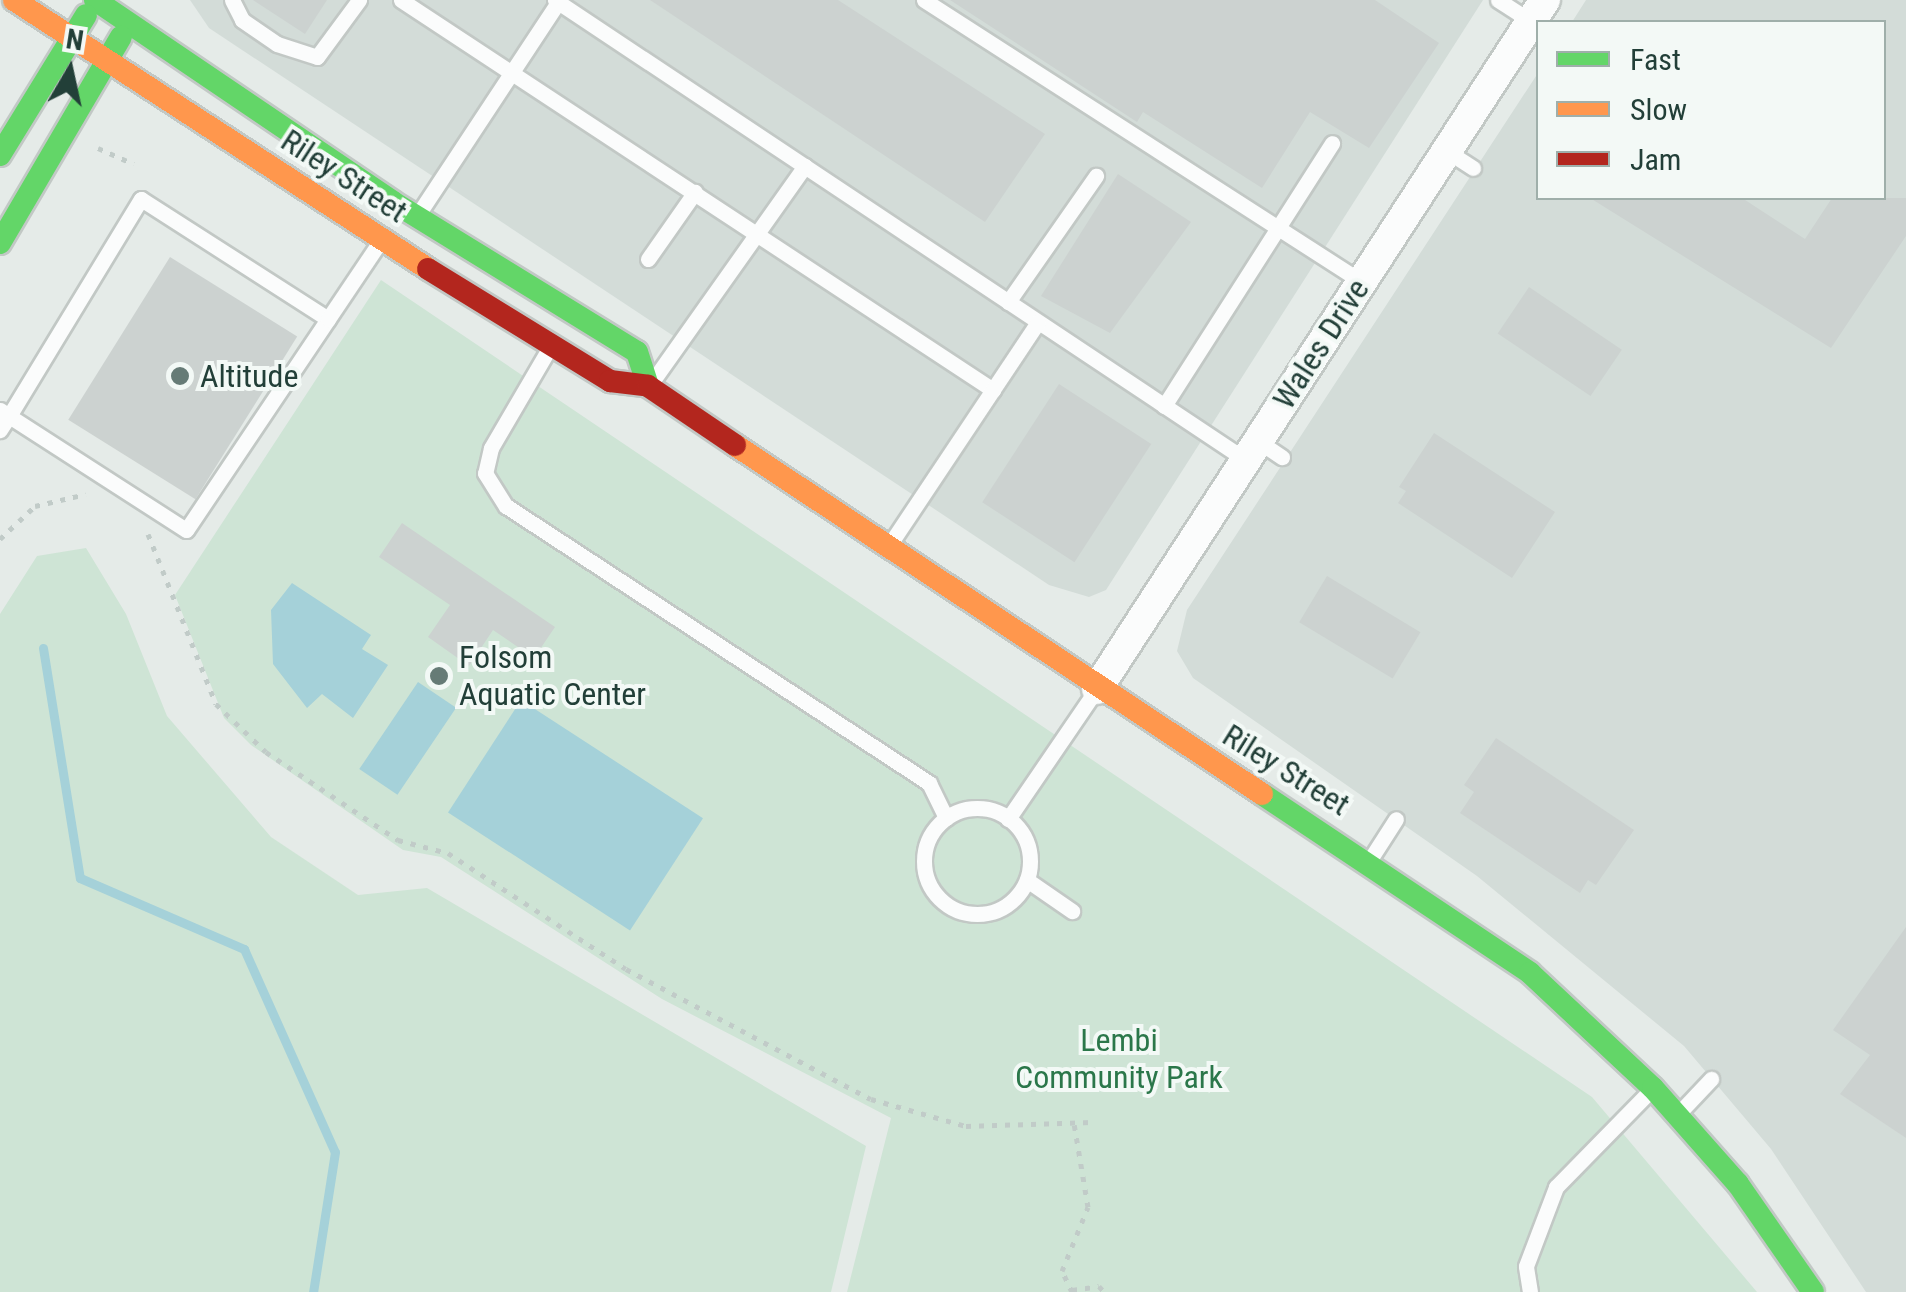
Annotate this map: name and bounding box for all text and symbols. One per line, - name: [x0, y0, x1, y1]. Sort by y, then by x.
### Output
- north arrow: [20, 20, 120, 120]
- legend: [1536, 20, 1886, 200]
- text: N: [64, 22, 86, 58]
- text: Fast: [1630, 42, 1681, 77]
- text: Slow: [1630, 92, 1687, 127]
- street label: Riley Street: [274, 121, 414, 231]
- text: Jam: [1630, 142, 1681, 177]
- street label: Wales Drive: [1265, 272, 1377, 416]
- place label: Altitude: [200, 357, 298, 395]
- marker: Altitude: [169, 365, 191, 387]
- place label: Folsom Aquatic Center: [459, 639, 646, 714]
- marker: Folsom Aquatic Center: [428, 665, 450, 687]
- street label: Riley Street: [1216, 716, 1356, 824]
- park label: Lembi Community Park: [1015, 1022, 1223, 1097]

